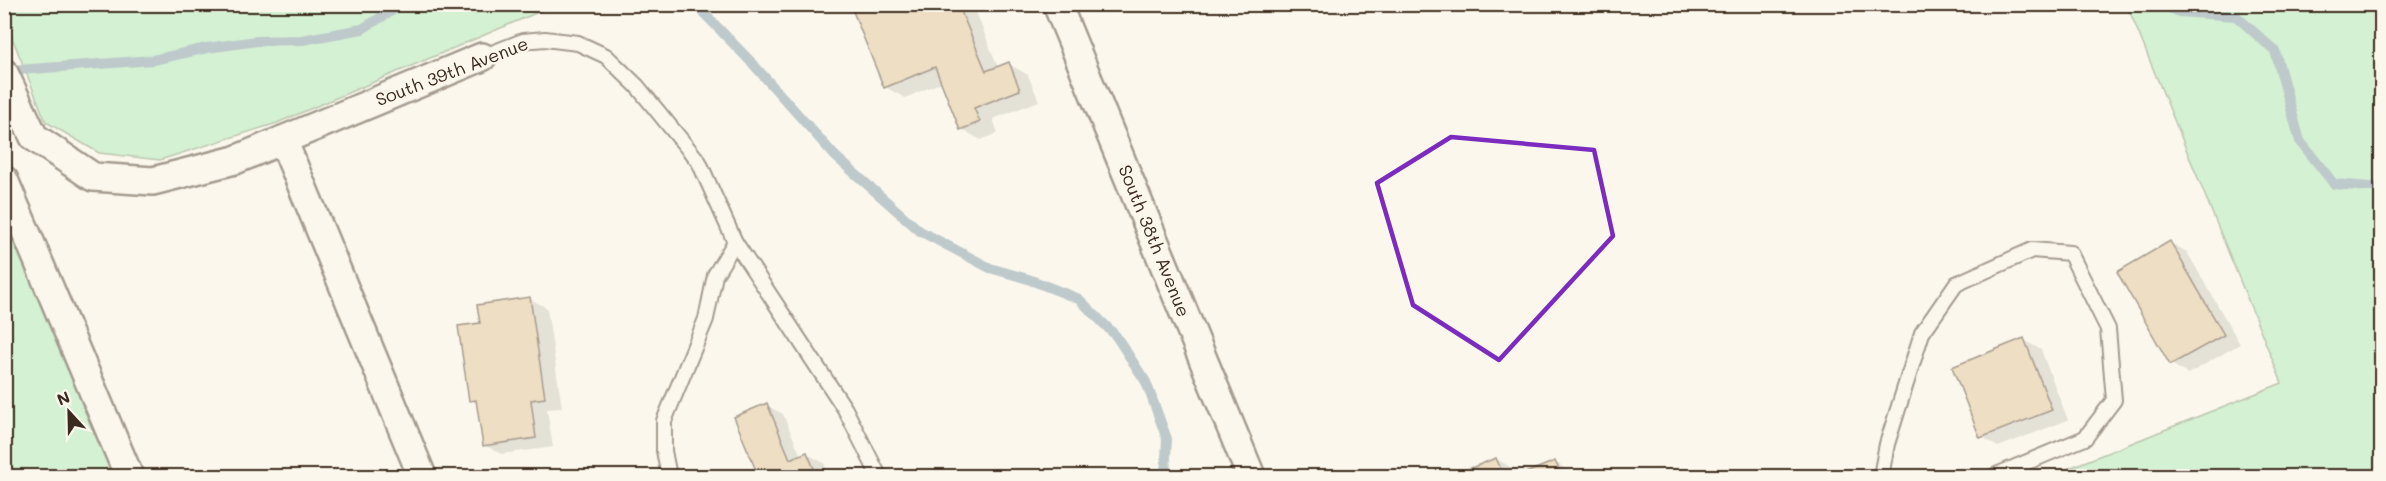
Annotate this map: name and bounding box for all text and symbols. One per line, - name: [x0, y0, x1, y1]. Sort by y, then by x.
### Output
- street label: South 39th Avenue: [372, 31, 531, 111]
- street label: South 38th Avenue: [1113, 161, 1196, 320]
- north arrow: [39, 382, 99, 442]
- text: N: [54, 386, 73, 410]

